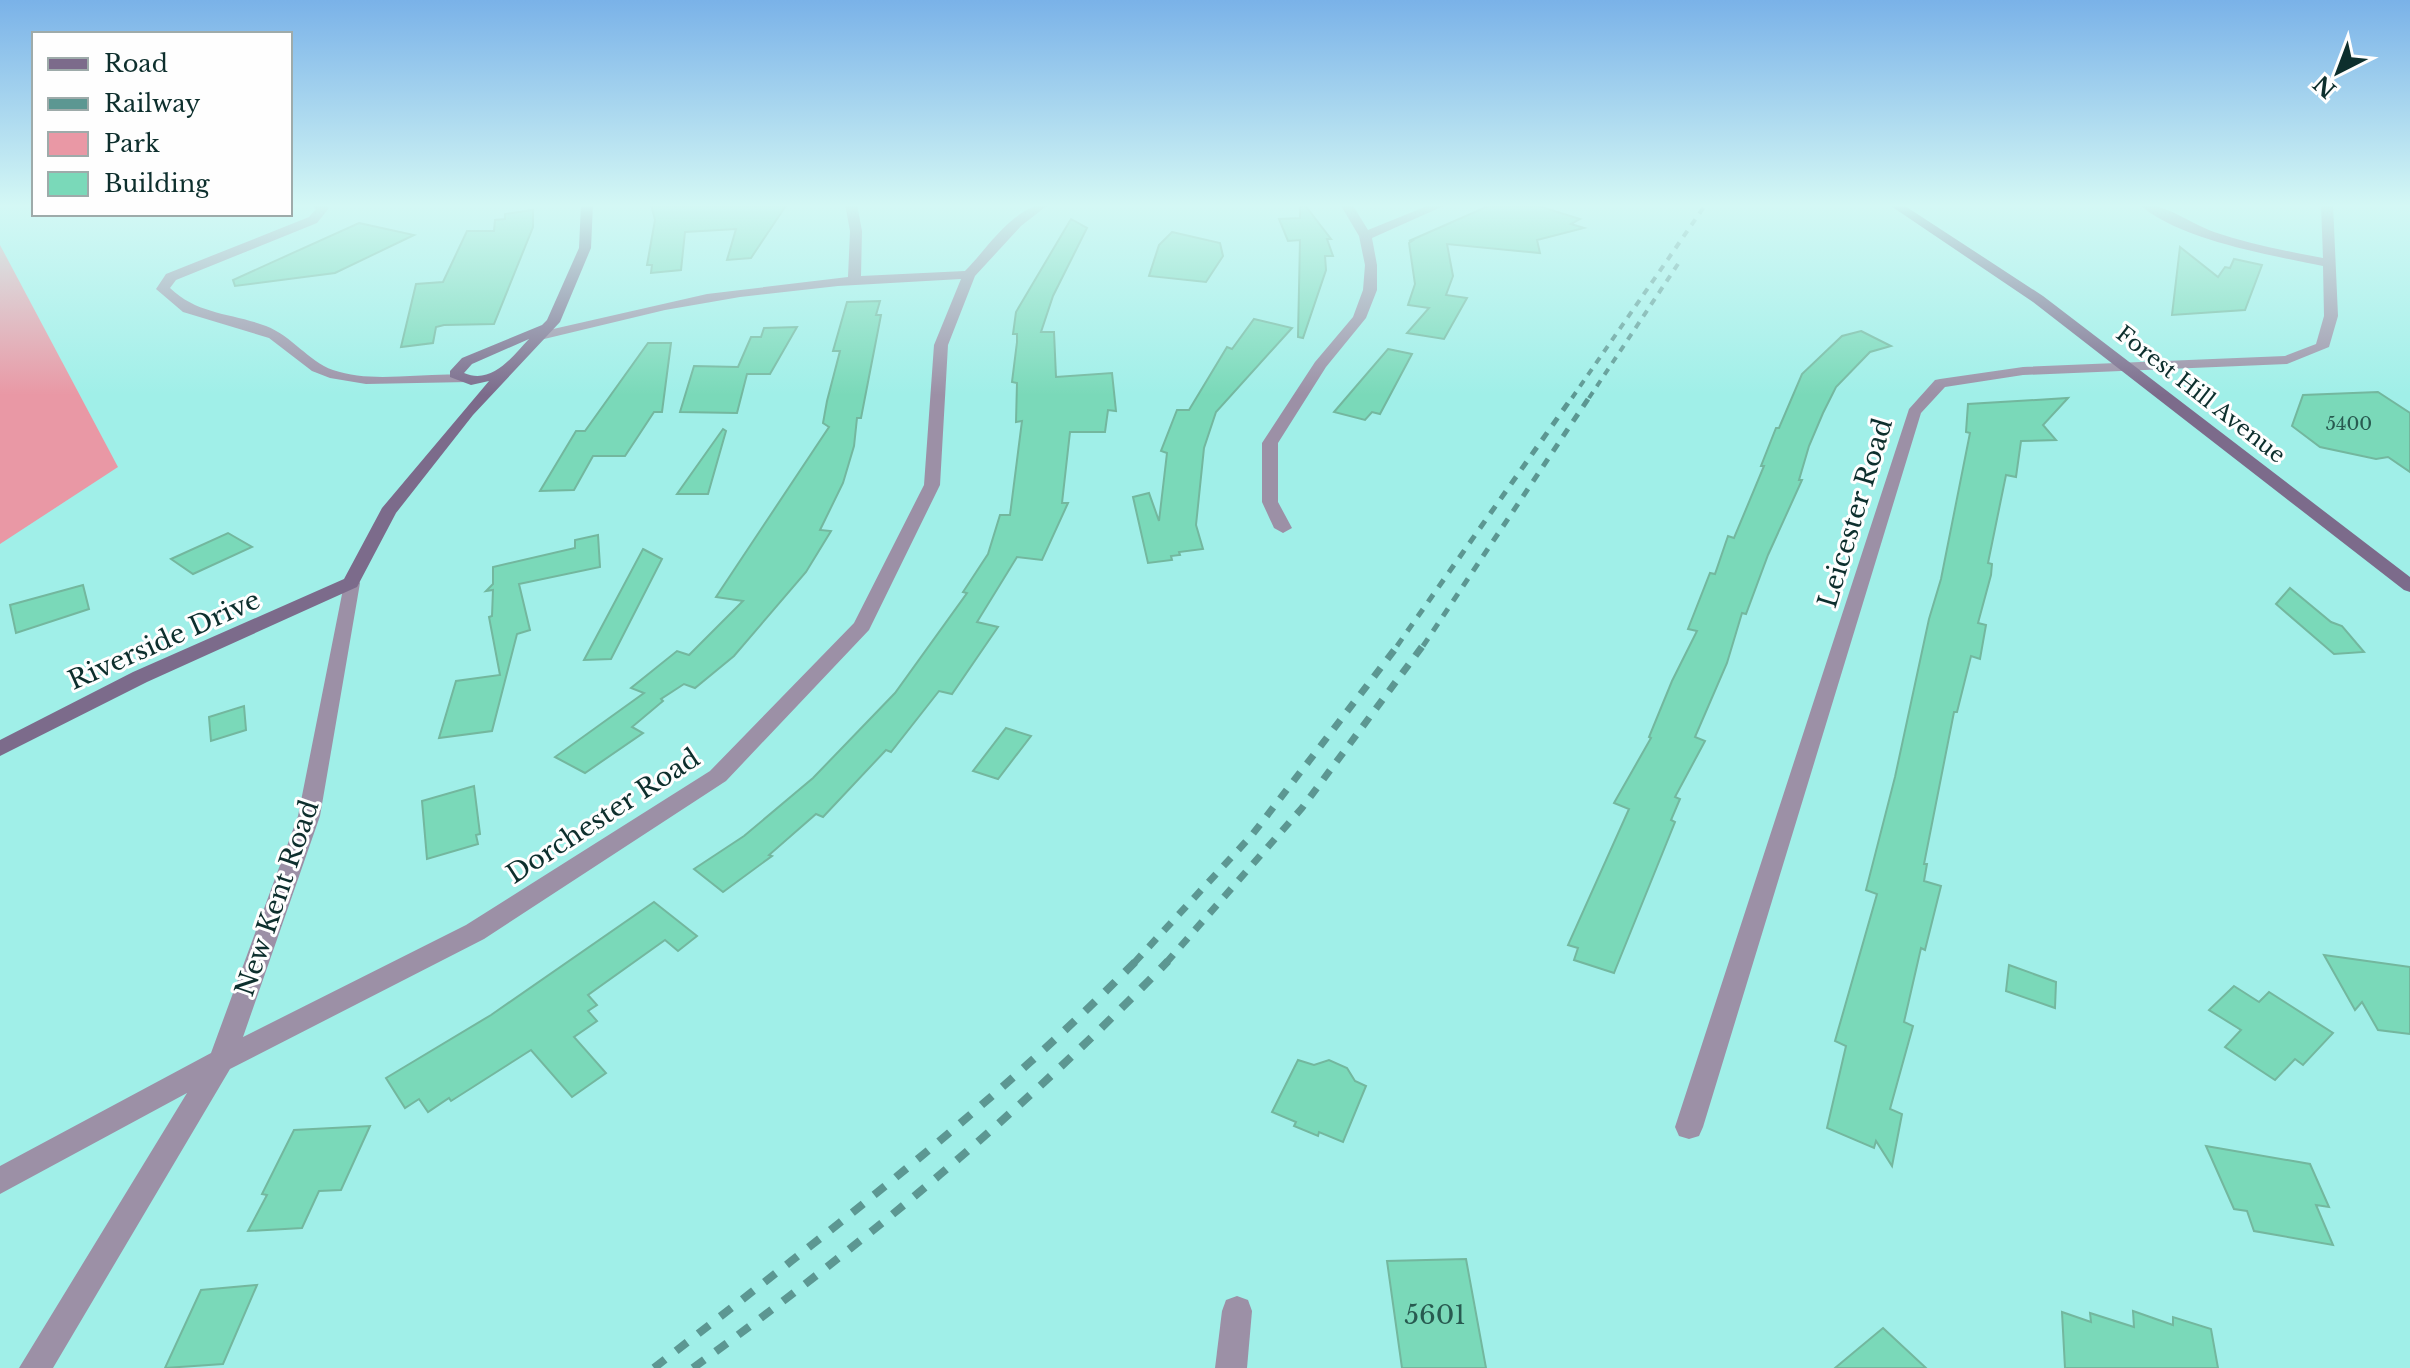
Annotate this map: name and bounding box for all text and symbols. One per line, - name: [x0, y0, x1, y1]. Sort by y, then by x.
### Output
- legend: [32, 32, 292, 216]
- north arrow: [2298, 32, 2378, 112]
- text: Road: [104, 49, 168, 78]
- text: N: [2308, 69, 2342, 103]
- text: Railway: [104, 89, 201, 118]
- text: Park: [104, 129, 160, 158]
- text: Building: [104, 169, 210, 198]
- street label: Forest Hill Avenue: [2111, 320, 2291, 469]
- house number: 5400: [2326, 413, 2372, 435]
- street label: Leicester Road: [1811, 414, 1899, 612]
- street label: Riverside Drive: [63, 583, 265, 697]
- street label: Dorchester Road: [500, 742, 706, 890]
- street label: New Kent Road: [228, 796, 326, 1000]
- house number: 5601: [1404, 1299, 1466, 1331]

